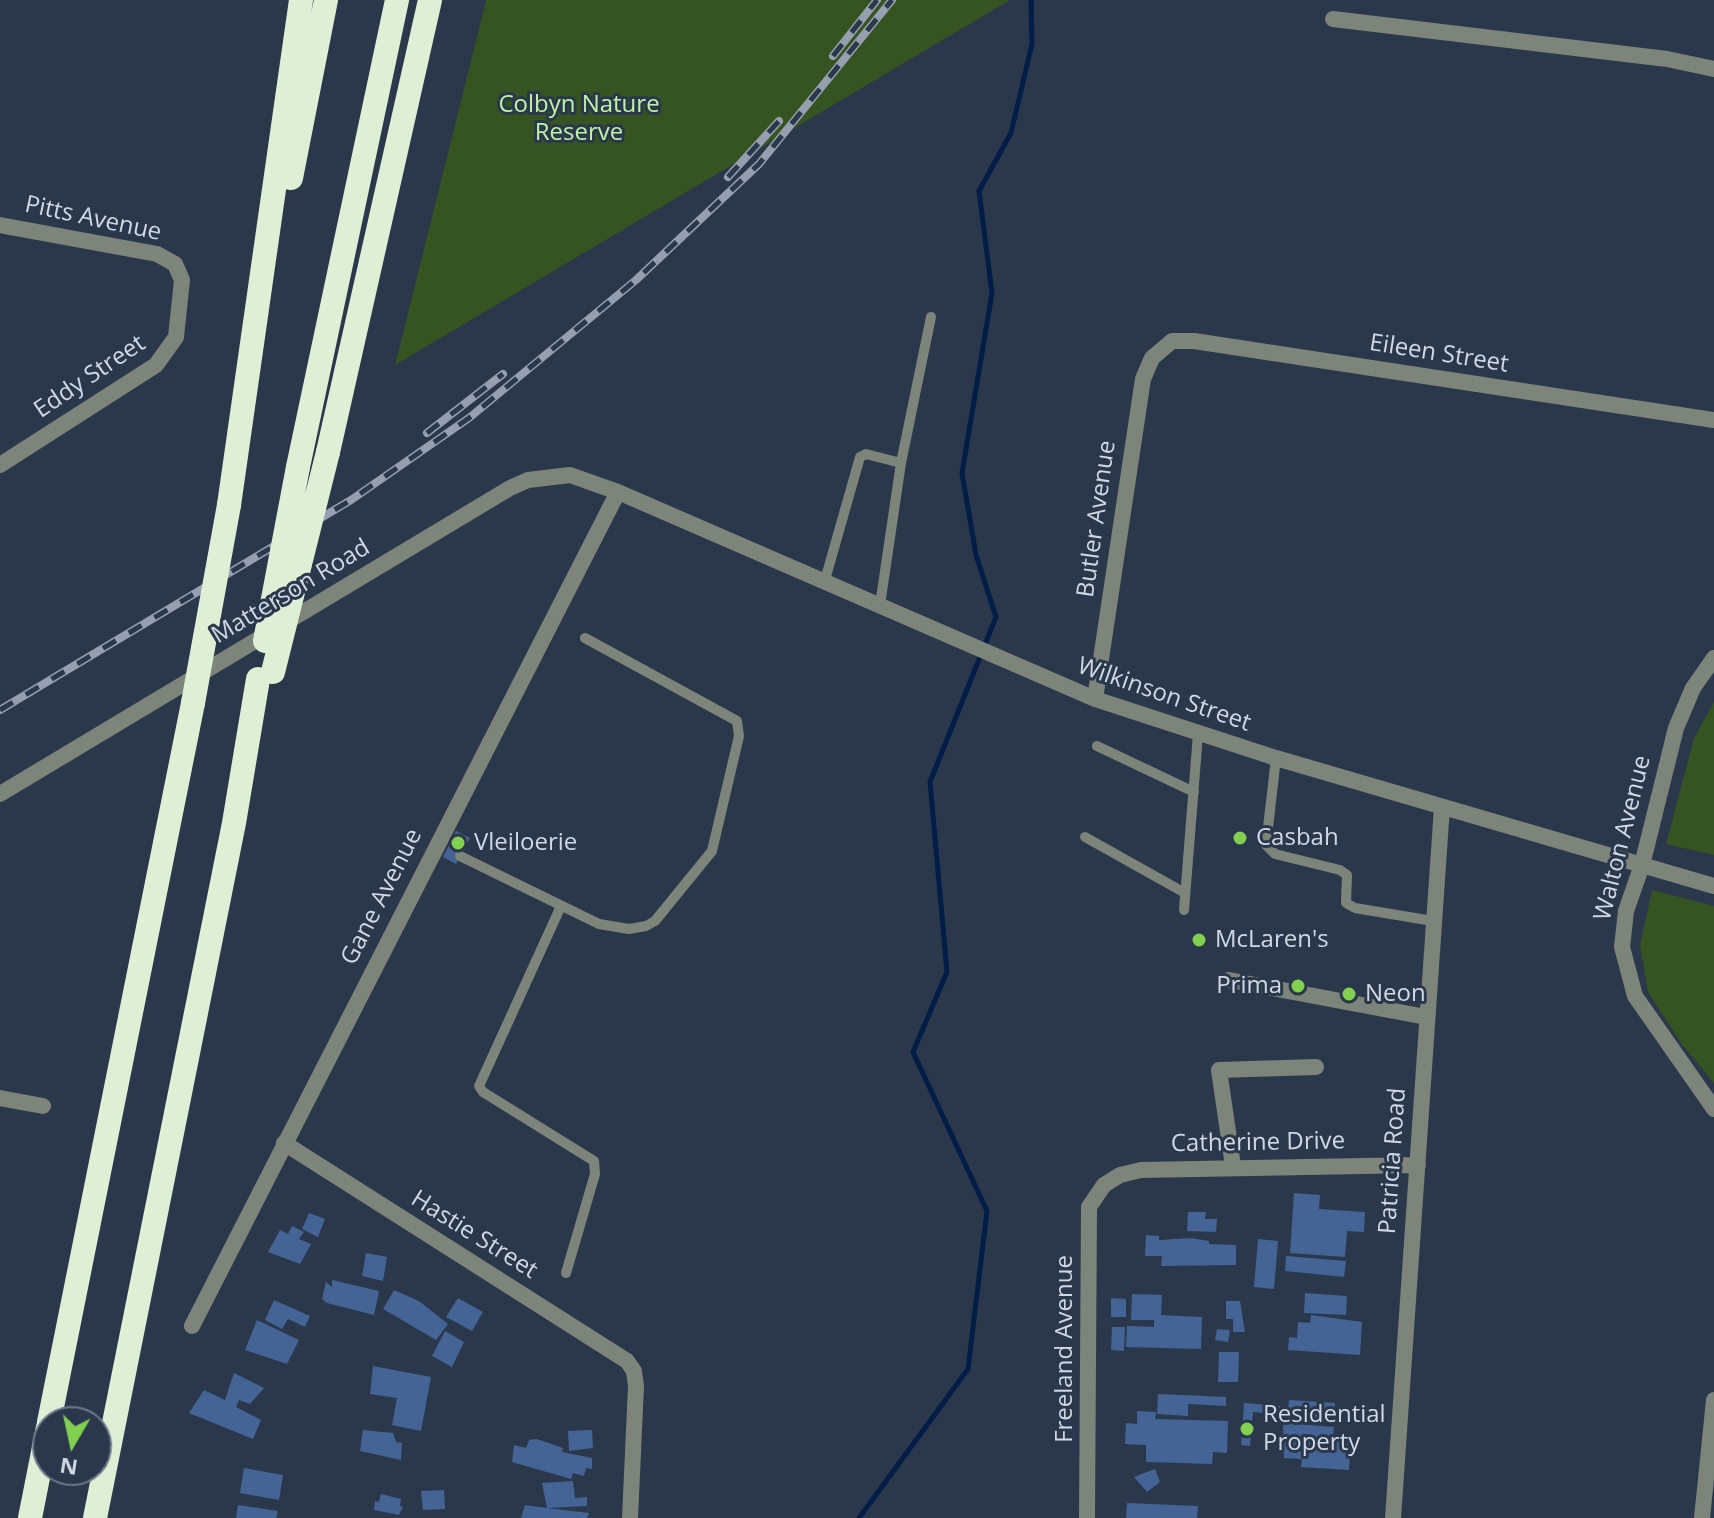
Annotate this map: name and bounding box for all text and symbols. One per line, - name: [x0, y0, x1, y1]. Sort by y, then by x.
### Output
- park label: Colbyn Nature Reserve: [498, 91, 660, 147]
- street label: Pitts Avenue: [22, 190, 164, 248]
- street label: Eddy Street: [29, 329, 151, 425]
- street label: Eileen Street: [1367, 329, 1511, 379]
- street label: Butler Avenue: [1072, 439, 1122, 599]
- street label: Matterson Road: [207, 533, 375, 651]
- street label: Wilkinson Street: [1073, 652, 1255, 738]
- street label: Walton Avenue: [1589, 752, 1657, 924]
- street label: Gane Avenue: [335, 824, 429, 970]
- place label: Casbah: [1256, 824, 1339, 852]
- place label: Vleiloerie: [474, 829, 577, 857]
- marker: Casbah: [1231, 829, 1249, 847]
- marker: Vleiloerie: [449, 834, 467, 852]
- place label: McLaren's: [1215, 926, 1329, 954]
- marker: McLaren's: [1190, 931, 1208, 949]
- place label: Prima: [1216, 972, 1282, 1000]
- marker: Prima: [1289, 977, 1307, 995]
- place label: Neon: [1365, 980, 1426, 1008]
- marker: Neon: [1340, 985, 1358, 1003]
- street label: Patricia Road: [1374, 1087, 1412, 1235]
- street label: Catherine Drive: [1171, 1127, 1345, 1159]
- street label: Hastie Street: [405, 1185, 543, 1285]
- street label: Freeland Avenue: [1051, 1255, 1079, 1443]
- place label: Residential Property: [1263, 1401, 1386, 1457]
- north arrow: [32, 1406, 112, 1486]
- marker: Residential Property: [1238, 1420, 1256, 1438]
- text: N: [57, 1452, 80, 1484]

